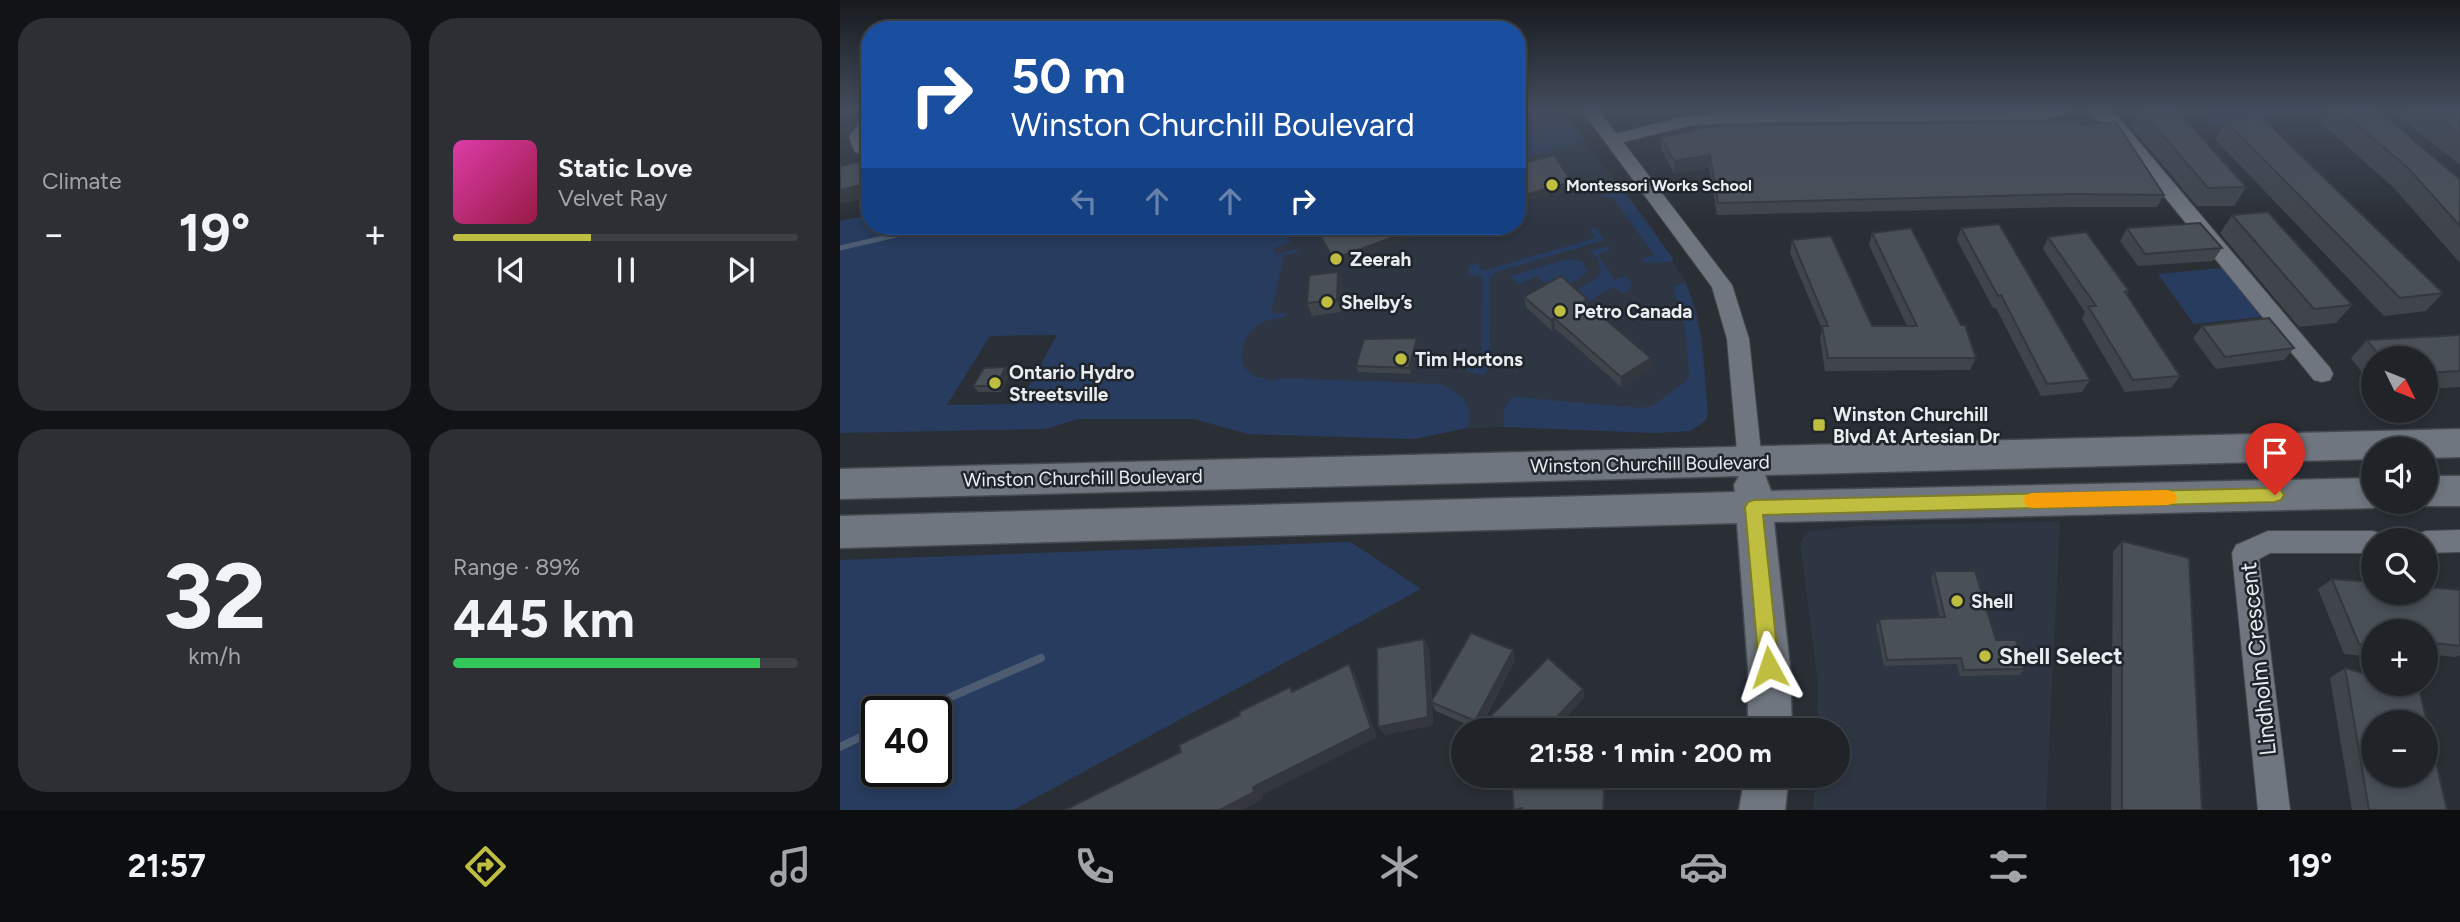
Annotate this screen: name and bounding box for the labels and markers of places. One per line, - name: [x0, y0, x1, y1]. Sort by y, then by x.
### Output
- place label: Montessori Works School: [1566, 176, 1752, 195]
- marker: Montessori Works School: [1544, 177, 1560, 193]
- place label: Zeerah: [1350, 248, 1411, 271]
- marker: Zeerah: [1328, 251, 1344, 267]
- place label: Shelby’s: [1341, 291, 1412, 314]
- marker: Shelby’s: [1319, 294, 1335, 310]
- place label: Petro Canada: [1574, 300, 1692, 323]
- marker: Petro Canada: [1552, 303, 1568, 319]
- place label: Tim Hortons: [1415, 348, 1523, 371]
- marker: Tim Hortons: [1393, 351, 1409, 367]
- place label: Ontario Hydro Streetsville: [1009, 361, 1135, 406]
- marker: Ontario Hydro Streetsville: [987, 375, 1003, 391]
- place label: Winston Churchill Blvd At Artesian Dr: [1833, 403, 2000, 448]
- marker: Winston Churchill Blvd At Artesian Dr: [1811, 417, 1827, 433]
- pin: [2245, 423, 2305, 495]
- place label: Shell: [1971, 590, 2013, 613]
- marker: Shell: [1949, 593, 1965, 609]
- place label: Shell Select: [1999, 642, 2123, 670]
- marker: Shell Select: [1977, 648, 1993, 664]

